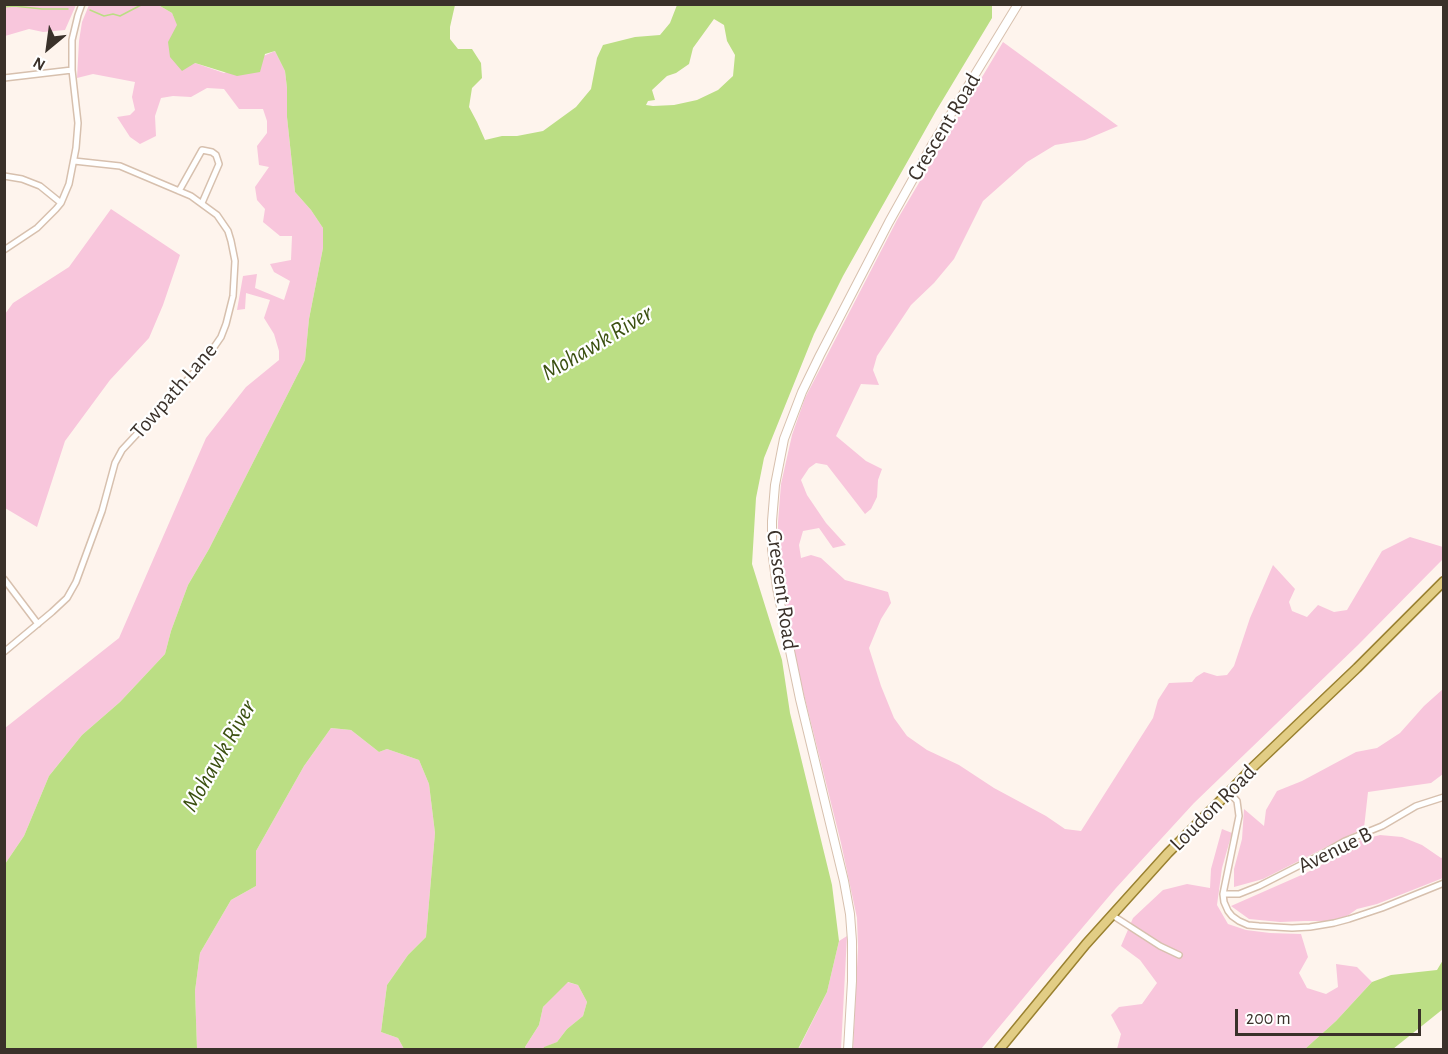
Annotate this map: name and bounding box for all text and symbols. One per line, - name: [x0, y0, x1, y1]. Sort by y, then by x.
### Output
- north arrow: [18, 18, 78, 78]
- text: N: [31, 54, 48, 73]
- street label: Crescent Road: [902, 68, 986, 186]
- water label: Mohawk River: [536, 299, 658, 387]
- street label: Towpath Lane: [125, 338, 223, 444]
- street label: Crescent Road: [761, 528, 803, 652]
- water label: Mohawk River: [176, 695, 262, 817]
- street label: Loudon Road: [1164, 759, 1262, 857]
- street label: Avenue B: [1293, 821, 1377, 879]
- scale bar: [1238, 997, 1424, 1035]
- text: 200 m: [1246, 1010, 1291, 1028]

